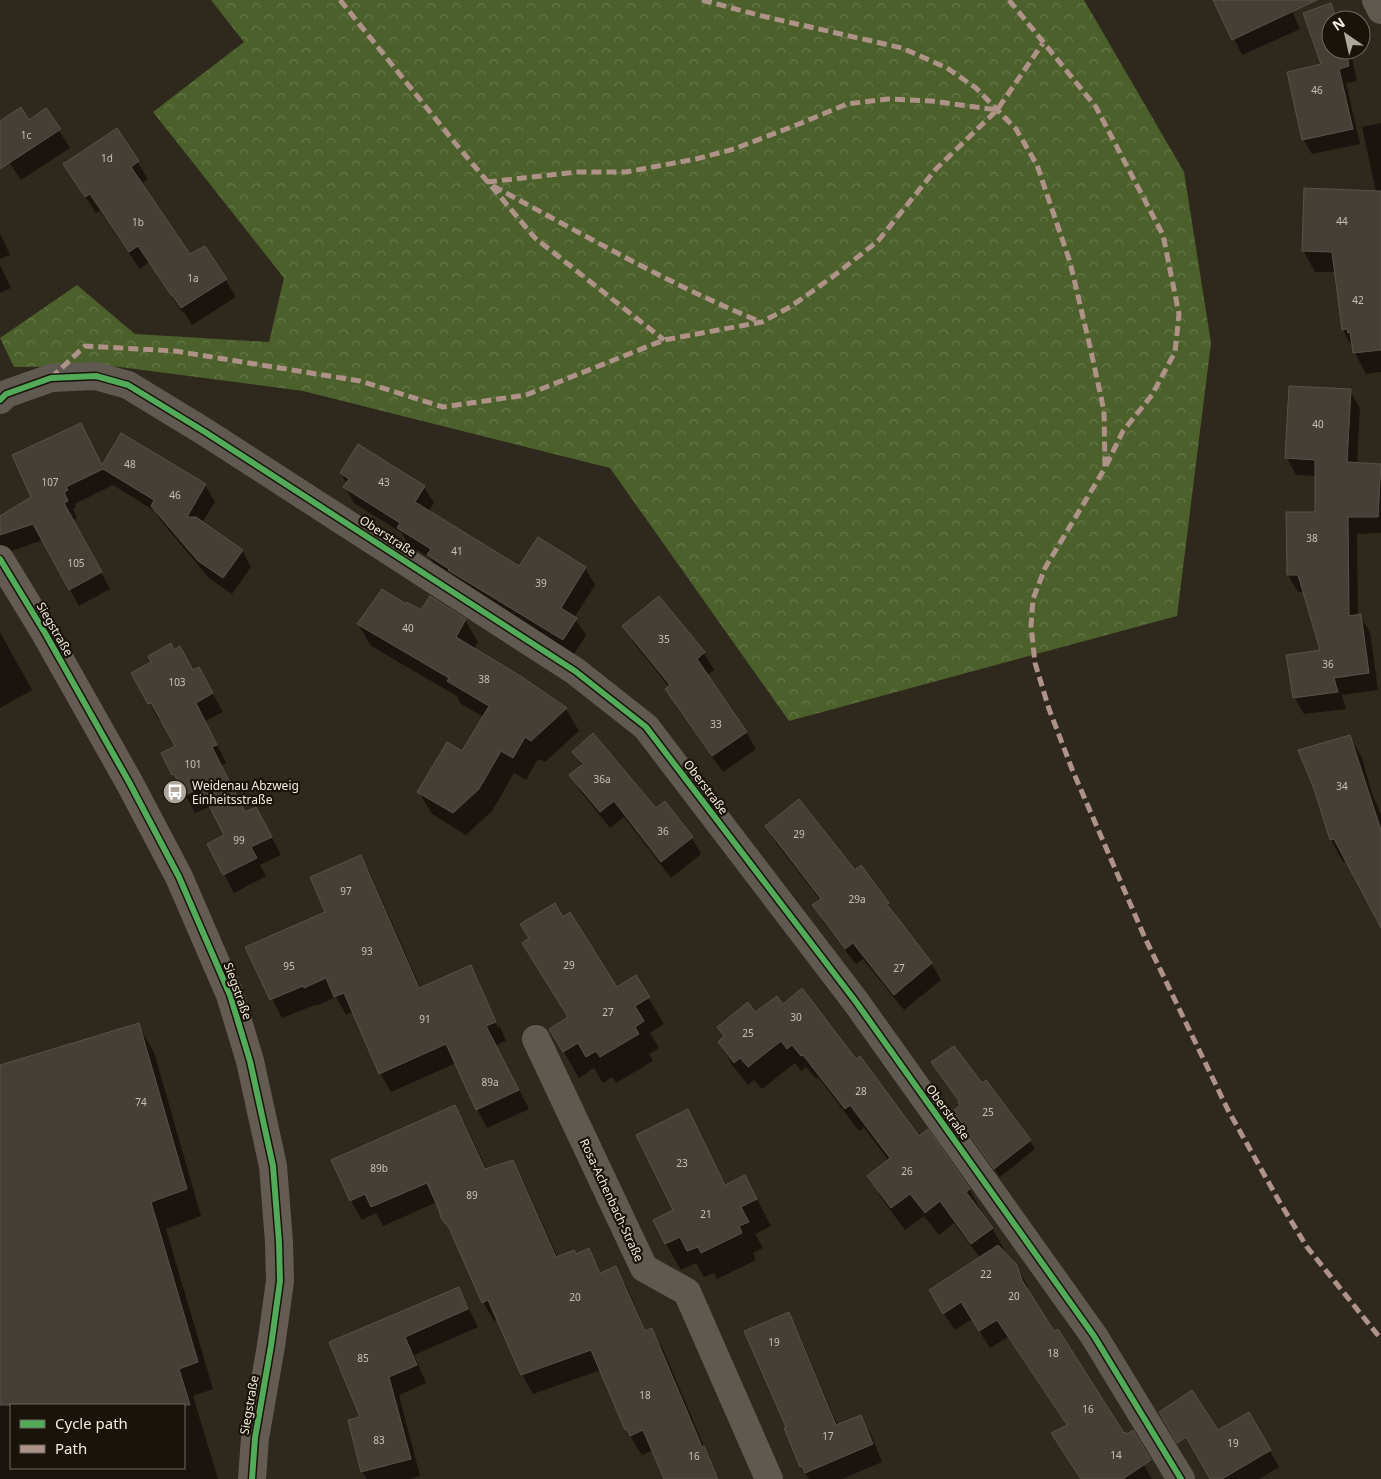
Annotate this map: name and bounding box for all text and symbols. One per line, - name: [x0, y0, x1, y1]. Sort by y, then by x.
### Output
- north arrow: [1321, 10, 1371, 60]
- text: N: [1328, 13, 1348, 35]
- house number: 46: [1311, 83, 1323, 97]
- house number: 1c: [21, 128, 31, 142]
- house number: 1d: [101, 151, 113, 165]
- house number: 44: [1336, 214, 1348, 228]
- house number: 1b: [132, 215, 144, 229]
- house number: 1a: [187, 271, 199, 285]
- house number: 42: [1352, 293, 1364, 307]
- house number: 40: [1312, 417, 1324, 431]
- house number: 48: [124, 457, 136, 471]
- house number: 107: [41, 475, 59, 489]
- house number: 43: [378, 475, 390, 489]
- house number: 46: [169, 488, 181, 502]
- street label: Oberstraße: [356, 511, 420, 561]
- house number: 38: [1306, 531, 1318, 545]
- house number: 41: [451, 544, 463, 558]
- house number: 105: [67, 556, 85, 570]
- house number: 39: [535, 576, 547, 590]
- street label: Siegstraße: [33, 599, 77, 659]
- house number: 40: [402, 621, 414, 635]
- house number: 35: [658, 632, 670, 646]
- house number: 36: [1322, 657, 1334, 671]
- house number: 38: [478, 672, 490, 686]
- house number: 103: [168, 675, 186, 689]
- house number: 33: [710, 717, 722, 731]
- street label: Oberstraße: [680, 756, 732, 818]
- house number: 101: [184, 757, 202, 771]
- house number: 36a: [593, 772, 611, 786]
- place label: Weidenau Abzweig Einheitsstraße: [192, 777, 299, 808]
- bus stop icon: Weidenau Abzweig Einheitsstraße: [162, 779, 188, 805]
- house number: 34: [1336, 779, 1348, 793]
- house number: 36: [657, 824, 669, 838]
- house number: 29: [793, 827, 805, 841]
- house number: 99: [233, 833, 245, 847]
- house number: 97: [340, 884, 352, 898]
- house number: 29a: [848, 892, 866, 906]
- house number: 93: [361, 944, 373, 958]
- house number: 29: [563, 958, 575, 972]
- house number: 95: [283, 959, 295, 973]
- street label: Siegstraße: [220, 960, 256, 1022]
- house number: 27: [893, 961, 905, 975]
- house number: 27: [602, 1005, 614, 1019]
- house number: 30: [790, 1010, 802, 1024]
- house number: 91: [419, 1012, 431, 1026]
- house number: 25: [742, 1026, 754, 1040]
- house number: 89a: [481, 1075, 499, 1089]
- street label: Oberstraße: [922, 1081, 974, 1143]
- house number: 28: [855, 1084, 867, 1098]
- house number: 74: [135, 1095, 147, 1109]
- house number: 25: [982, 1105, 994, 1119]
- street label: Rosa-Achenbach-Straße: [576, 1136, 648, 1265]
- house number: 23: [676, 1156, 688, 1170]
- house number: 89b: [370, 1161, 388, 1175]
- house number: 26: [901, 1164, 913, 1178]
- house number: 89: [466, 1188, 478, 1202]
- house number: 21: [700, 1207, 712, 1221]
- house number: 22: [980, 1267, 992, 1281]
- house number: 20: [1008, 1289, 1020, 1303]
- house number: 20: [569, 1290, 581, 1304]
- house number: 19: [768, 1335, 780, 1349]
- house number: 18: [1047, 1346, 1059, 1360]
- house number: 85: [357, 1351, 369, 1365]
- street label: Siegstraße: [235, 1374, 263, 1436]
- house number: 18: [639, 1388, 651, 1402]
- house number: 16: [1082, 1402, 1094, 1416]
- legend: [10, 1404, 185, 1469]
- text: Cycle path: [55, 1413, 128, 1433]
- house number: 17: [822, 1429, 834, 1443]
- house number: 83: [373, 1433, 385, 1447]
- house number: 19: [1227, 1436, 1239, 1450]
- text: Path: [55, 1438, 87, 1458]
- house number: 14: [1110, 1448, 1122, 1462]
- house number: 16: [688, 1449, 700, 1463]

